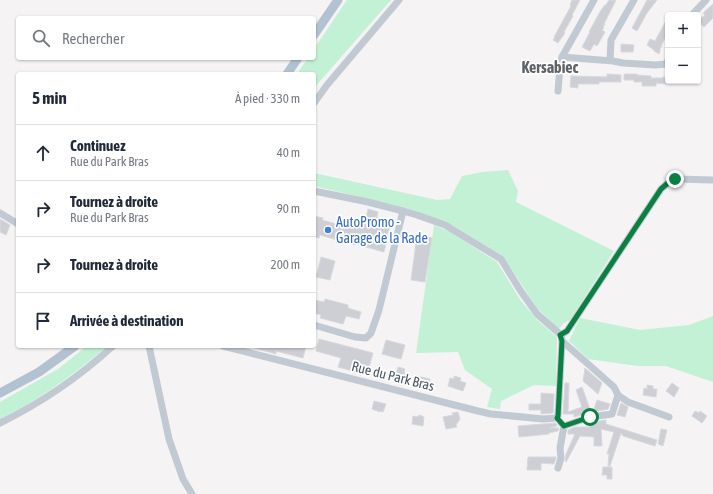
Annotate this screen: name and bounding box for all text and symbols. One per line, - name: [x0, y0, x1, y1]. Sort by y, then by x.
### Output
- map controls: [665, 12, 701, 84]
- button: +: [665, 12, 701, 48]
- search box: [16, 16, 316, 60]
- icon: search: [30, 27, 52, 49]
- text: Rechercher: [62, 30, 124, 47]
- button: −: [665, 48, 701, 84]
- district label: Kersabiec: [522, 58, 579, 76]
- text: 5 min: [32, 88, 67, 108]
- text: À pied · 330 m: [235, 91, 300, 106]
- text: Continuez: [70, 137, 126, 154]
- icon: ahead: [32, 142, 54, 164]
- text: 40 m: [277, 145, 300, 160]
- text: Rue du Park Bras: [70, 154, 149, 169]
- route end: [666, 170, 684, 188]
- text: Tournez à droite: [70, 193, 158, 210]
- icon: right: [32, 198, 54, 220]
- text: 90 m: [277, 201, 300, 216]
- text: Rue du Park Bras: [70, 210, 149, 225]
- place label: AutoPromo - Garage de la Rade: [336, 214, 428, 246]
- marker: AutoPromo - Garage de la Rade: [323, 225, 333, 235]
- icon: right: [32, 254, 54, 276]
- text: Tournez à droite: [70, 256, 158, 273]
- text: 200 m: [271, 257, 300, 272]
- icon: arrive: [32, 310, 54, 332]
- text: Arrivée à destination: [70, 312, 184, 329]
- street label: Rue du Park Bras: [350, 358, 436, 394]
- route start: [581, 408, 599, 426]

